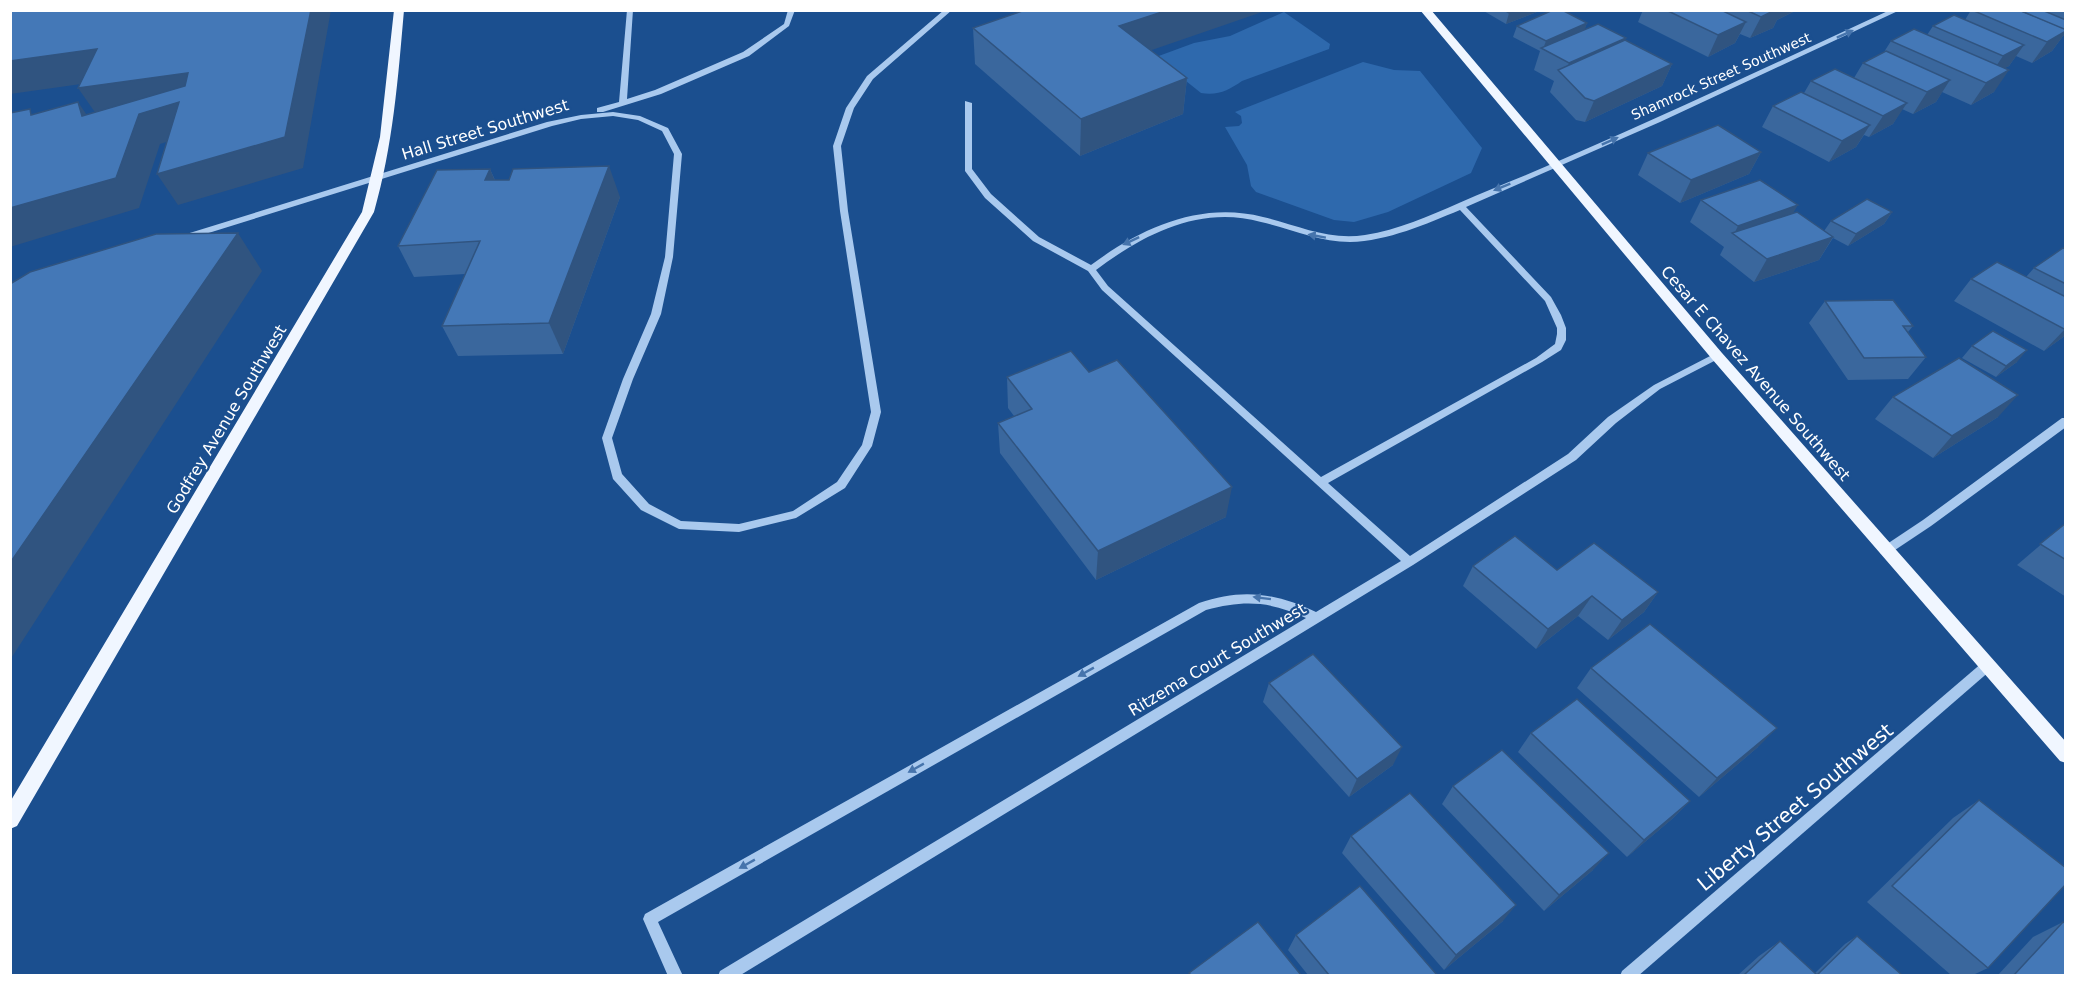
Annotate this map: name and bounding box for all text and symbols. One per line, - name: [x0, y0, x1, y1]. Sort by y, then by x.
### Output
- street label: Shamrock Street Southwest: [1629, 29, 1814, 123]
- one-way arrow: [1836, 30, 1853, 39]
- street label: Hall Street Southwest: [399, 95, 571, 164]
- one-way arrow: [1601, 136, 1619, 146]
- one-way arrow: [1493, 182, 1511, 192]
- one-way arrow: [1308, 231, 1327, 240]
- one-way arrow: [1123, 237, 1140, 246]
- street label: Cesar E Chavez Avenue Southwest: [1657, 262, 1854, 485]
- street label: Godfrey Avenue Southwest: [162, 321, 290, 517]
- one-way arrow: [1253, 594, 1272, 603]
- street label: Ritzema Court Southwest: [1125, 599, 1309, 720]
- one-way arrow: [1077, 667, 1094, 677]
- street label: Liberty Street Southwest: [1692, 718, 1898, 896]
- one-way arrow: [907, 763, 924, 773]
- one-way arrow: [738, 859, 755, 869]

